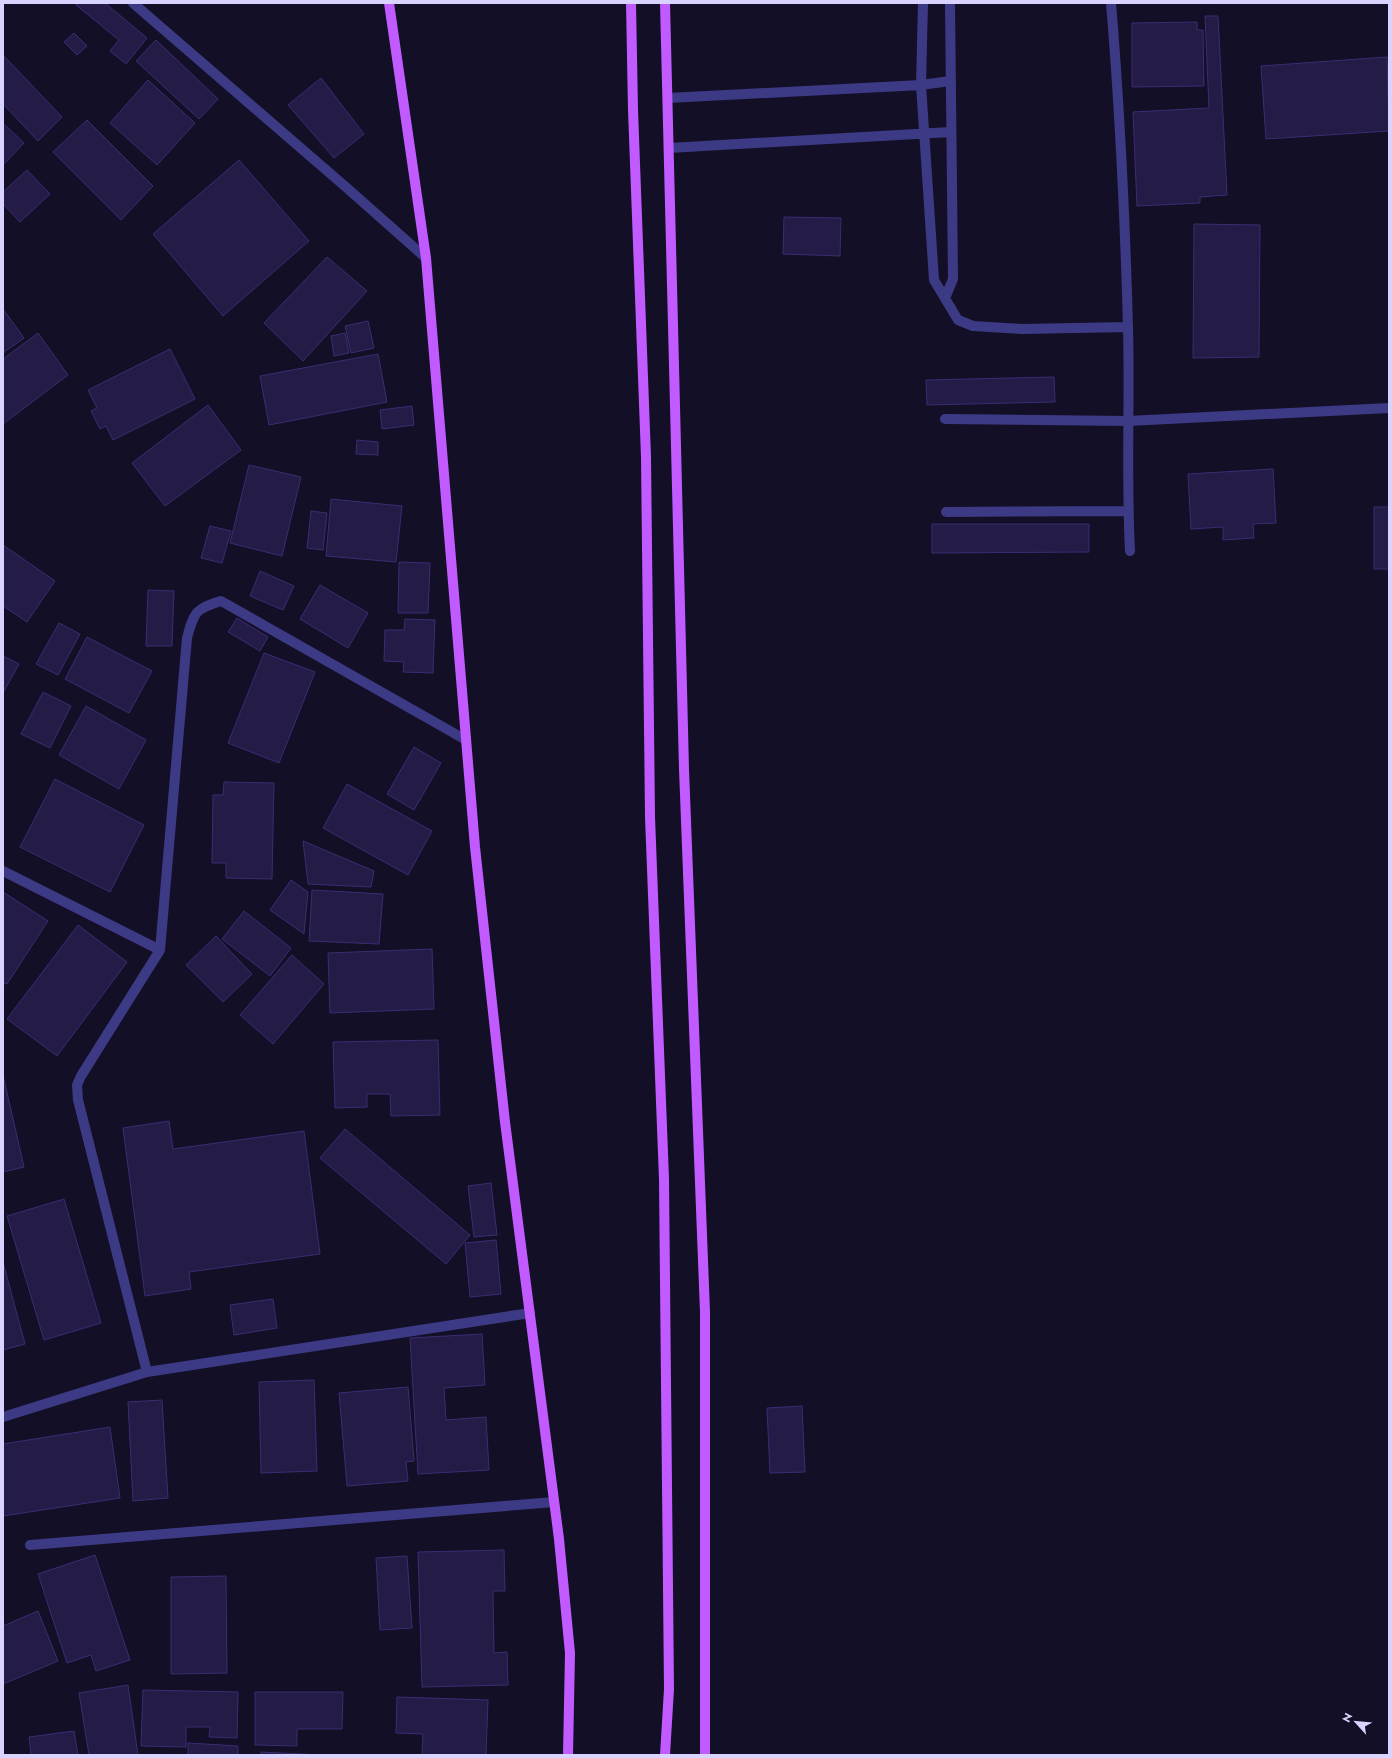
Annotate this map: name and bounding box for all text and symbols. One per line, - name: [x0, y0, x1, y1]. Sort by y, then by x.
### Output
- north arrow: [1336, 1702, 1376, 1742]
- text: N: [1338, 1710, 1356, 1725]

